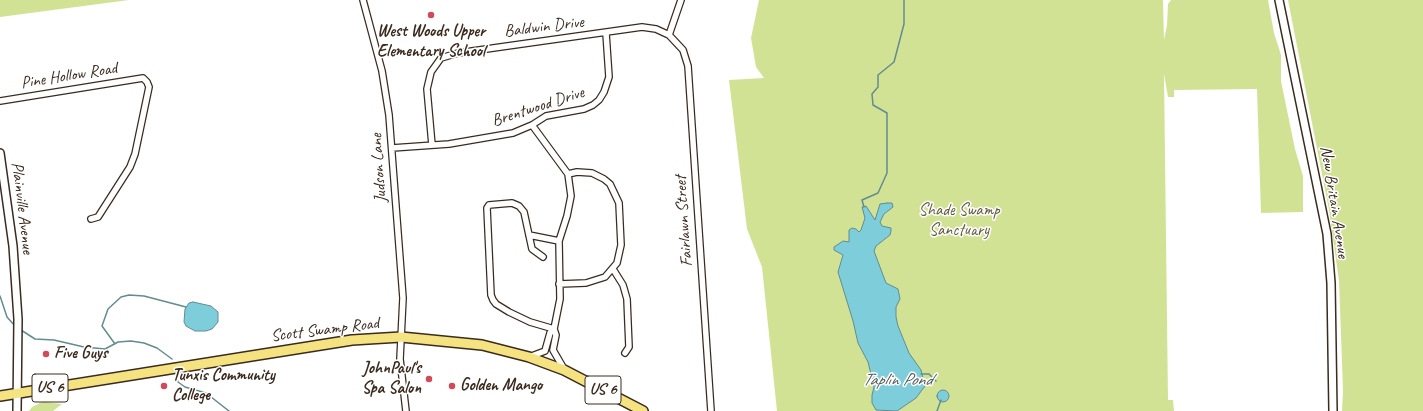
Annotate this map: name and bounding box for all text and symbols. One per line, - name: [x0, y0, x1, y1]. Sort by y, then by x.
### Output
- marker: West Woods Upper Elementary School: [426, 10, 436, 20]
- street label: Baldwin Drive: [503, 12, 585, 42]
- place label: West Woods Upper Elementary School: [377, 22, 485, 62]
- street label: Pine Hollow Road: [19, 58, 119, 94]
- street label: Brentwood Drive: [489, 82, 587, 132]
- street label: Judson Lane: [366, 133, 392, 203]
- street label: New Britain Avenue: [1315, 144, 1353, 260]
- street label: Plainville Avenue: [6, 161, 38, 255]
- street label: Fairlawn Street: [671, 175, 697, 267]
- park label: Shade Swamp Sanctuary: [918, 201, 1000, 241]
- street label: Scott Swamp Road: [270, 313, 380, 347]
- place label: Five Guys: [54, 344, 107, 364]
- marker: Five Guys: [41, 349, 51, 359]
- place label: JohnPaul's Spa Salon: [362, 359, 421, 399]
- place label: Tunxis Community College: [172, 366, 275, 406]
- water label: Taplin Pond: [862, 369, 932, 391]
- road number: US 6: [32, 374, 68, 402]
- marker: JohnPaul's Spa Salon: [424, 374, 434, 384]
- place label: Golden Mango: [460, 376, 542, 396]
- road number: US 6: [585, 376, 621, 404]
- marker: Tunxis Community College: [159, 381, 169, 391]
- marker: Golden Mango: [447, 381, 457, 391]

